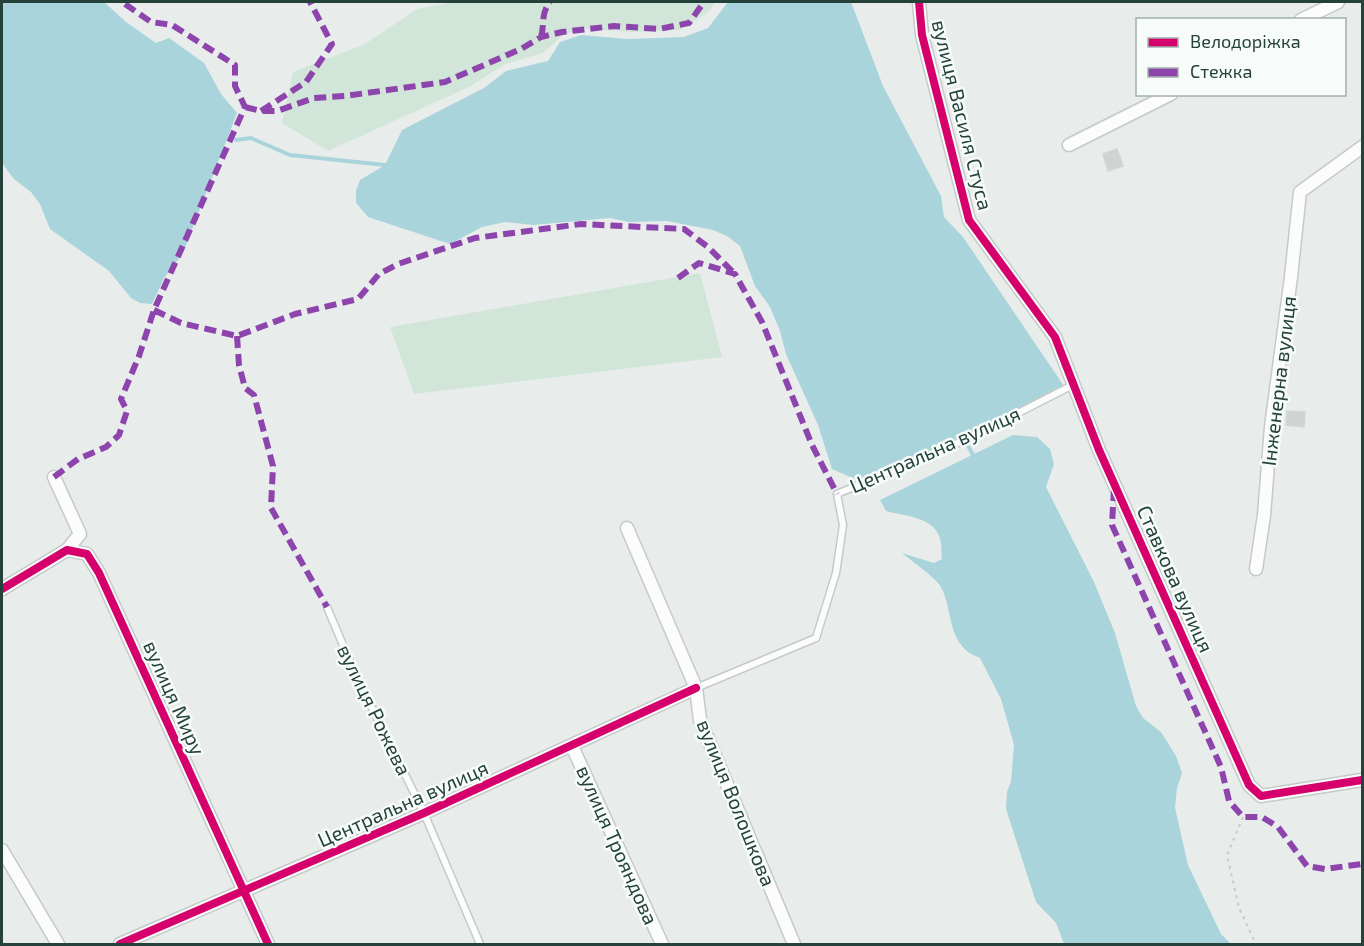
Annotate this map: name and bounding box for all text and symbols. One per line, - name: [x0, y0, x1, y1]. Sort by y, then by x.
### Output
- street label: вулиця Василя Стуса: [927, 17, 998, 213]
- legend: [1136, 18, 1346, 96]
- text: Велодоріжка: [1190, 30, 1301, 52]
- text: Стежка: [1190, 60, 1252, 82]
- street label: Інженерна вулиця: [1256, 294, 1301, 467]
- street label: Центральна вулиця: [846, 401, 1024, 498]
- street label: Ставкова вулиця: [1132, 501, 1219, 656]
- street label: вулиця Миру: [138, 637, 211, 759]
- street label: вулиця Рожева: [332, 640, 417, 779]
- street label: вулиця Волошкова: [692, 716, 781, 890]
- street label: Центральна вулиця: [314, 755, 492, 852]
- street label: вулиця Трояндова: [571, 761, 664, 928]

